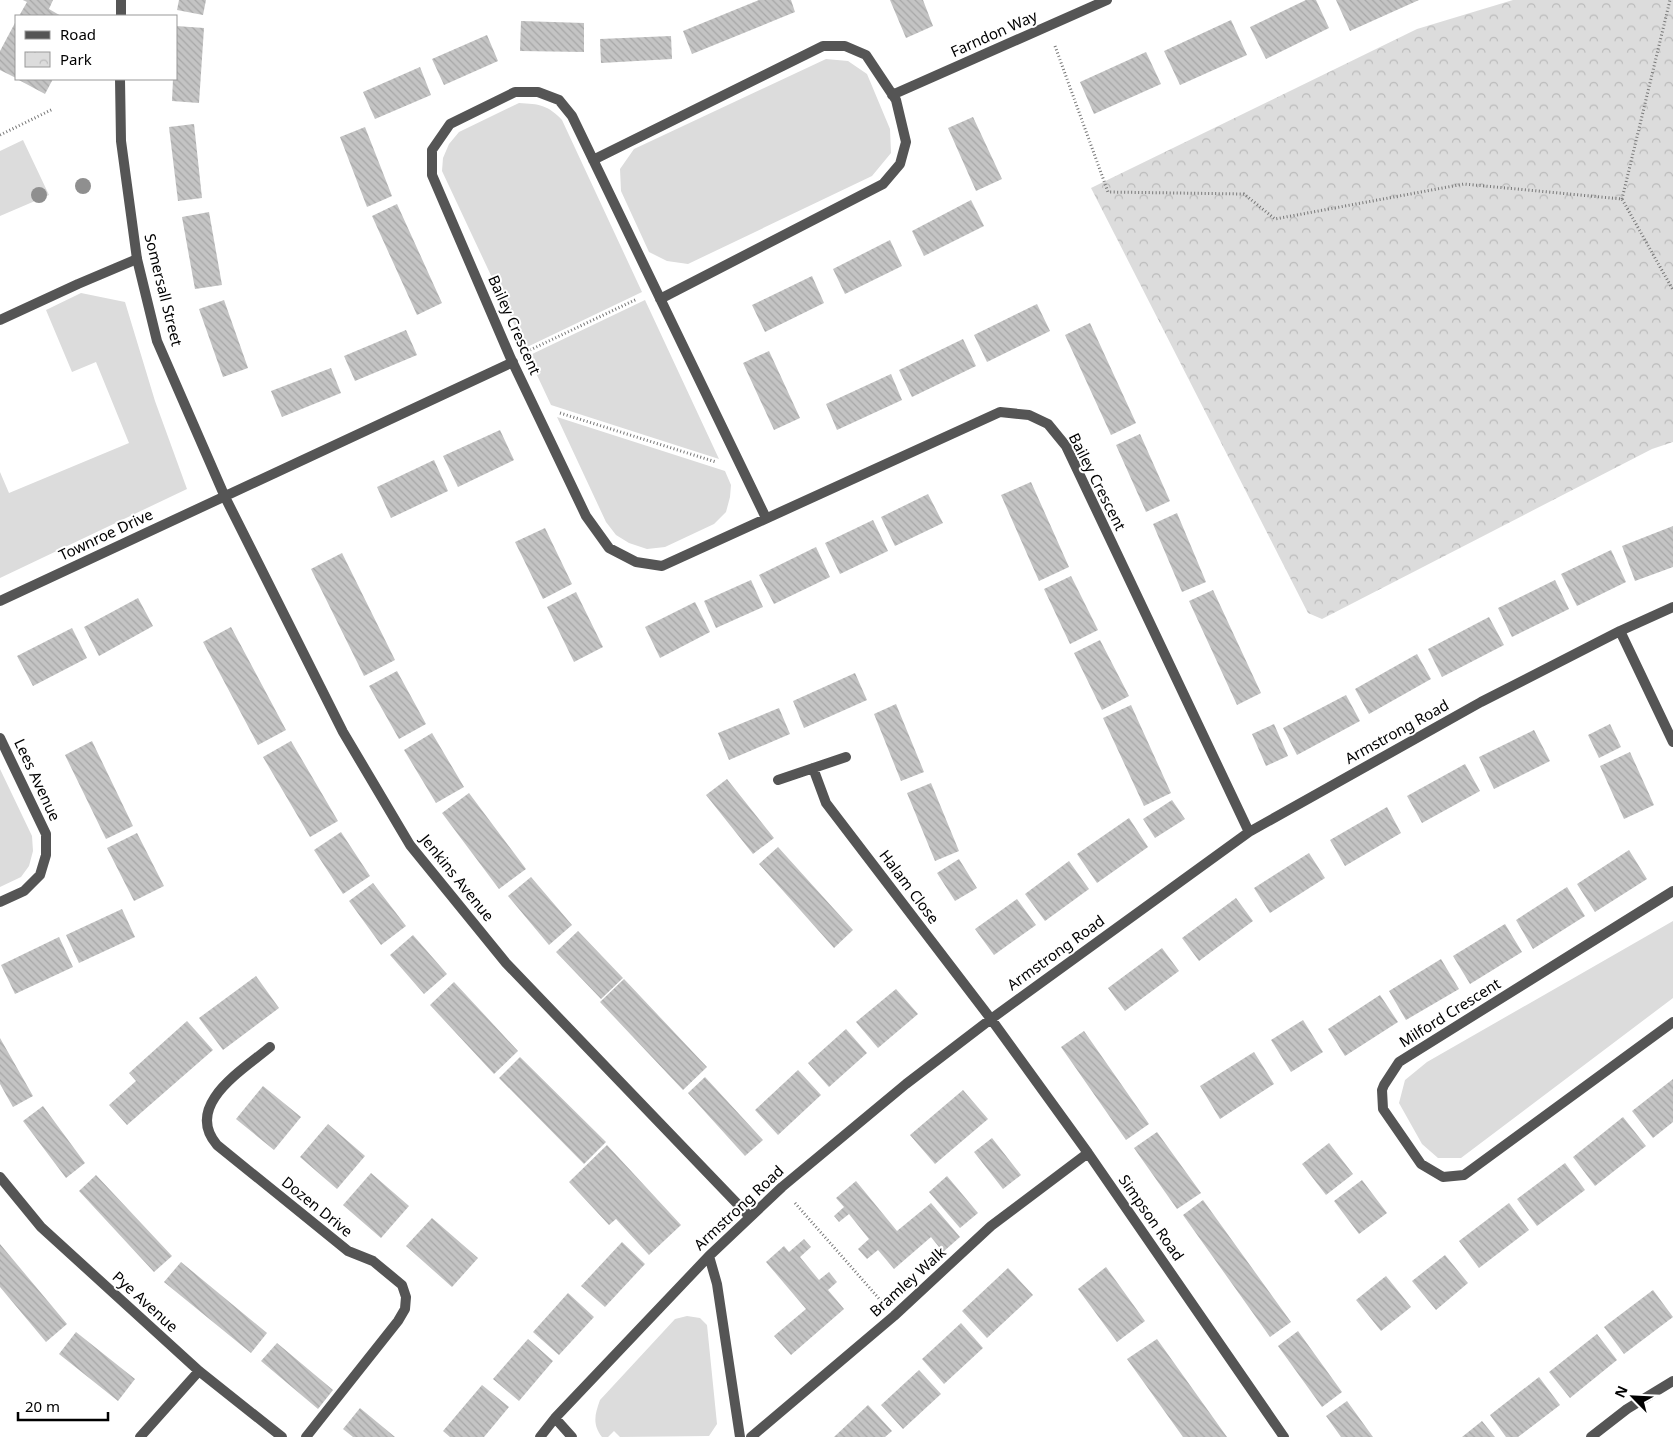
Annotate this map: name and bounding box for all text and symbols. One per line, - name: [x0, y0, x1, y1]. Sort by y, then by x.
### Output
- street label: Farndon Way: [947, 5, 1040, 61]
- legend: [15, 15, 178, 80]
- text: Road: [60, 24, 96, 44]
- text: Park: [60, 49, 92, 69]
- street label: Somersall Street: [140, 231, 188, 349]
- street label: Bailey Crescent: [484, 272, 546, 378]
- street label: Bailey Crescent: [1065, 429, 1131, 534]
- street label: Townroe Drive: [55, 504, 156, 565]
- street label: Armstrong Road: [1341, 694, 1452, 768]
- street label: Lees Avenue: [10, 735, 66, 824]
- street label: Jenkins Avenue: [415, 828, 499, 925]
- street label: Halam Close: [875, 845, 944, 927]
- street label: Armstrong Road: [1003, 910, 1108, 994]
- street label: Milford Crescent: [1395, 973, 1504, 1051]
- street label: Armstrong Road: [689, 1160, 787, 1254]
- street label: Simpson Road: [1115, 1170, 1189, 1264]
- street label: Dozen Drive: [278, 1171, 357, 1241]
- street label: Bramley Walk: [865, 1242, 950, 1321]
- street label: Pye Avenue: [109, 1266, 183, 1336]
- north arrow: [1608, 1372, 1658, 1422]
- text: N: [1610, 1382, 1632, 1401]
- scale bar: [18, 1390, 108, 1422]
- text: 20 m: [25, 1396, 60, 1416]

